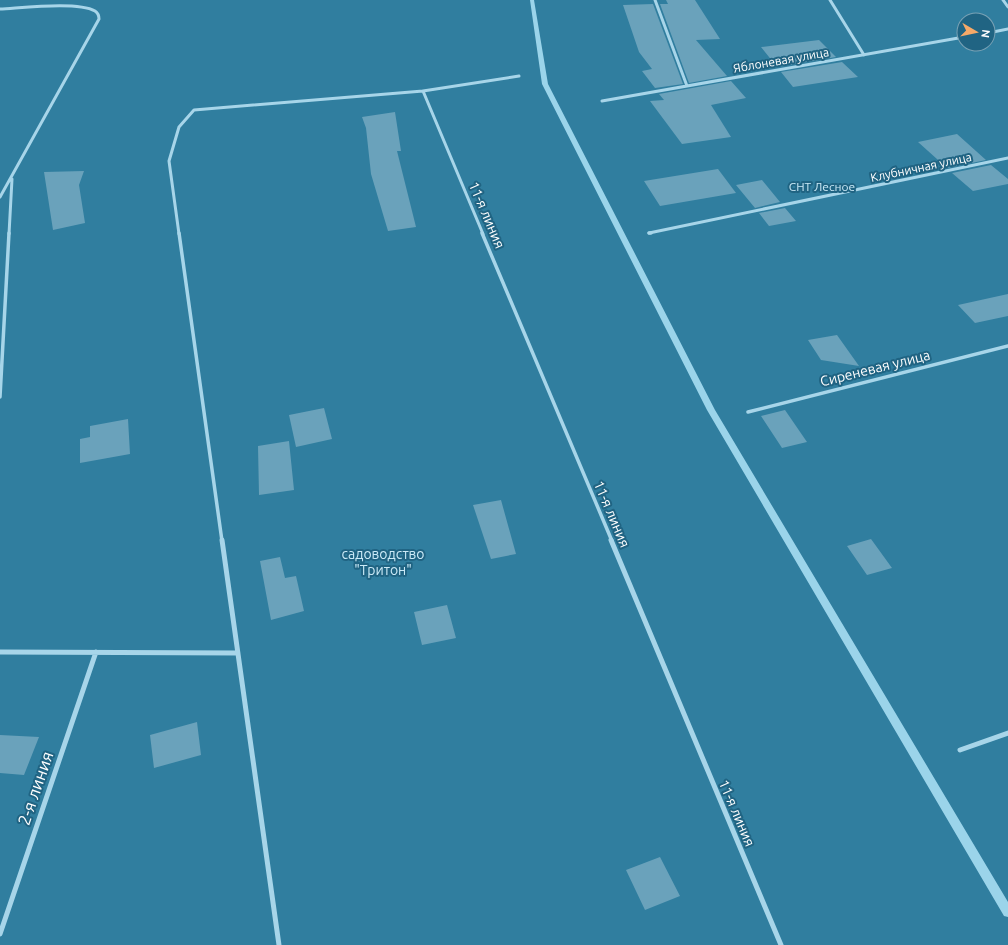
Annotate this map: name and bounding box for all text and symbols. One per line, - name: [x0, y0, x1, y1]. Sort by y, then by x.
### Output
- north arrow: [956, 12, 996, 52]
- text: N: [979, 29, 992, 39]
- street label: Яблоневая улица: [732, 45, 830, 75]
- street label: Клубничная улица: [869, 150, 973, 184]
- street label: 11-я линия: [466, 179, 508, 251]
- park label: СНТ Лесное: [789, 180, 855, 193]
- street label: Сиреневая улица: [818, 347, 932, 389]
- street label: 11-я линия: [591, 478, 633, 550]
- park label: садоводство "Тритон": [341, 546, 425, 578]
- street label: 2-я линия: [14, 749, 56, 827]
- street label: 11-я линия: [716, 777, 758, 849]

